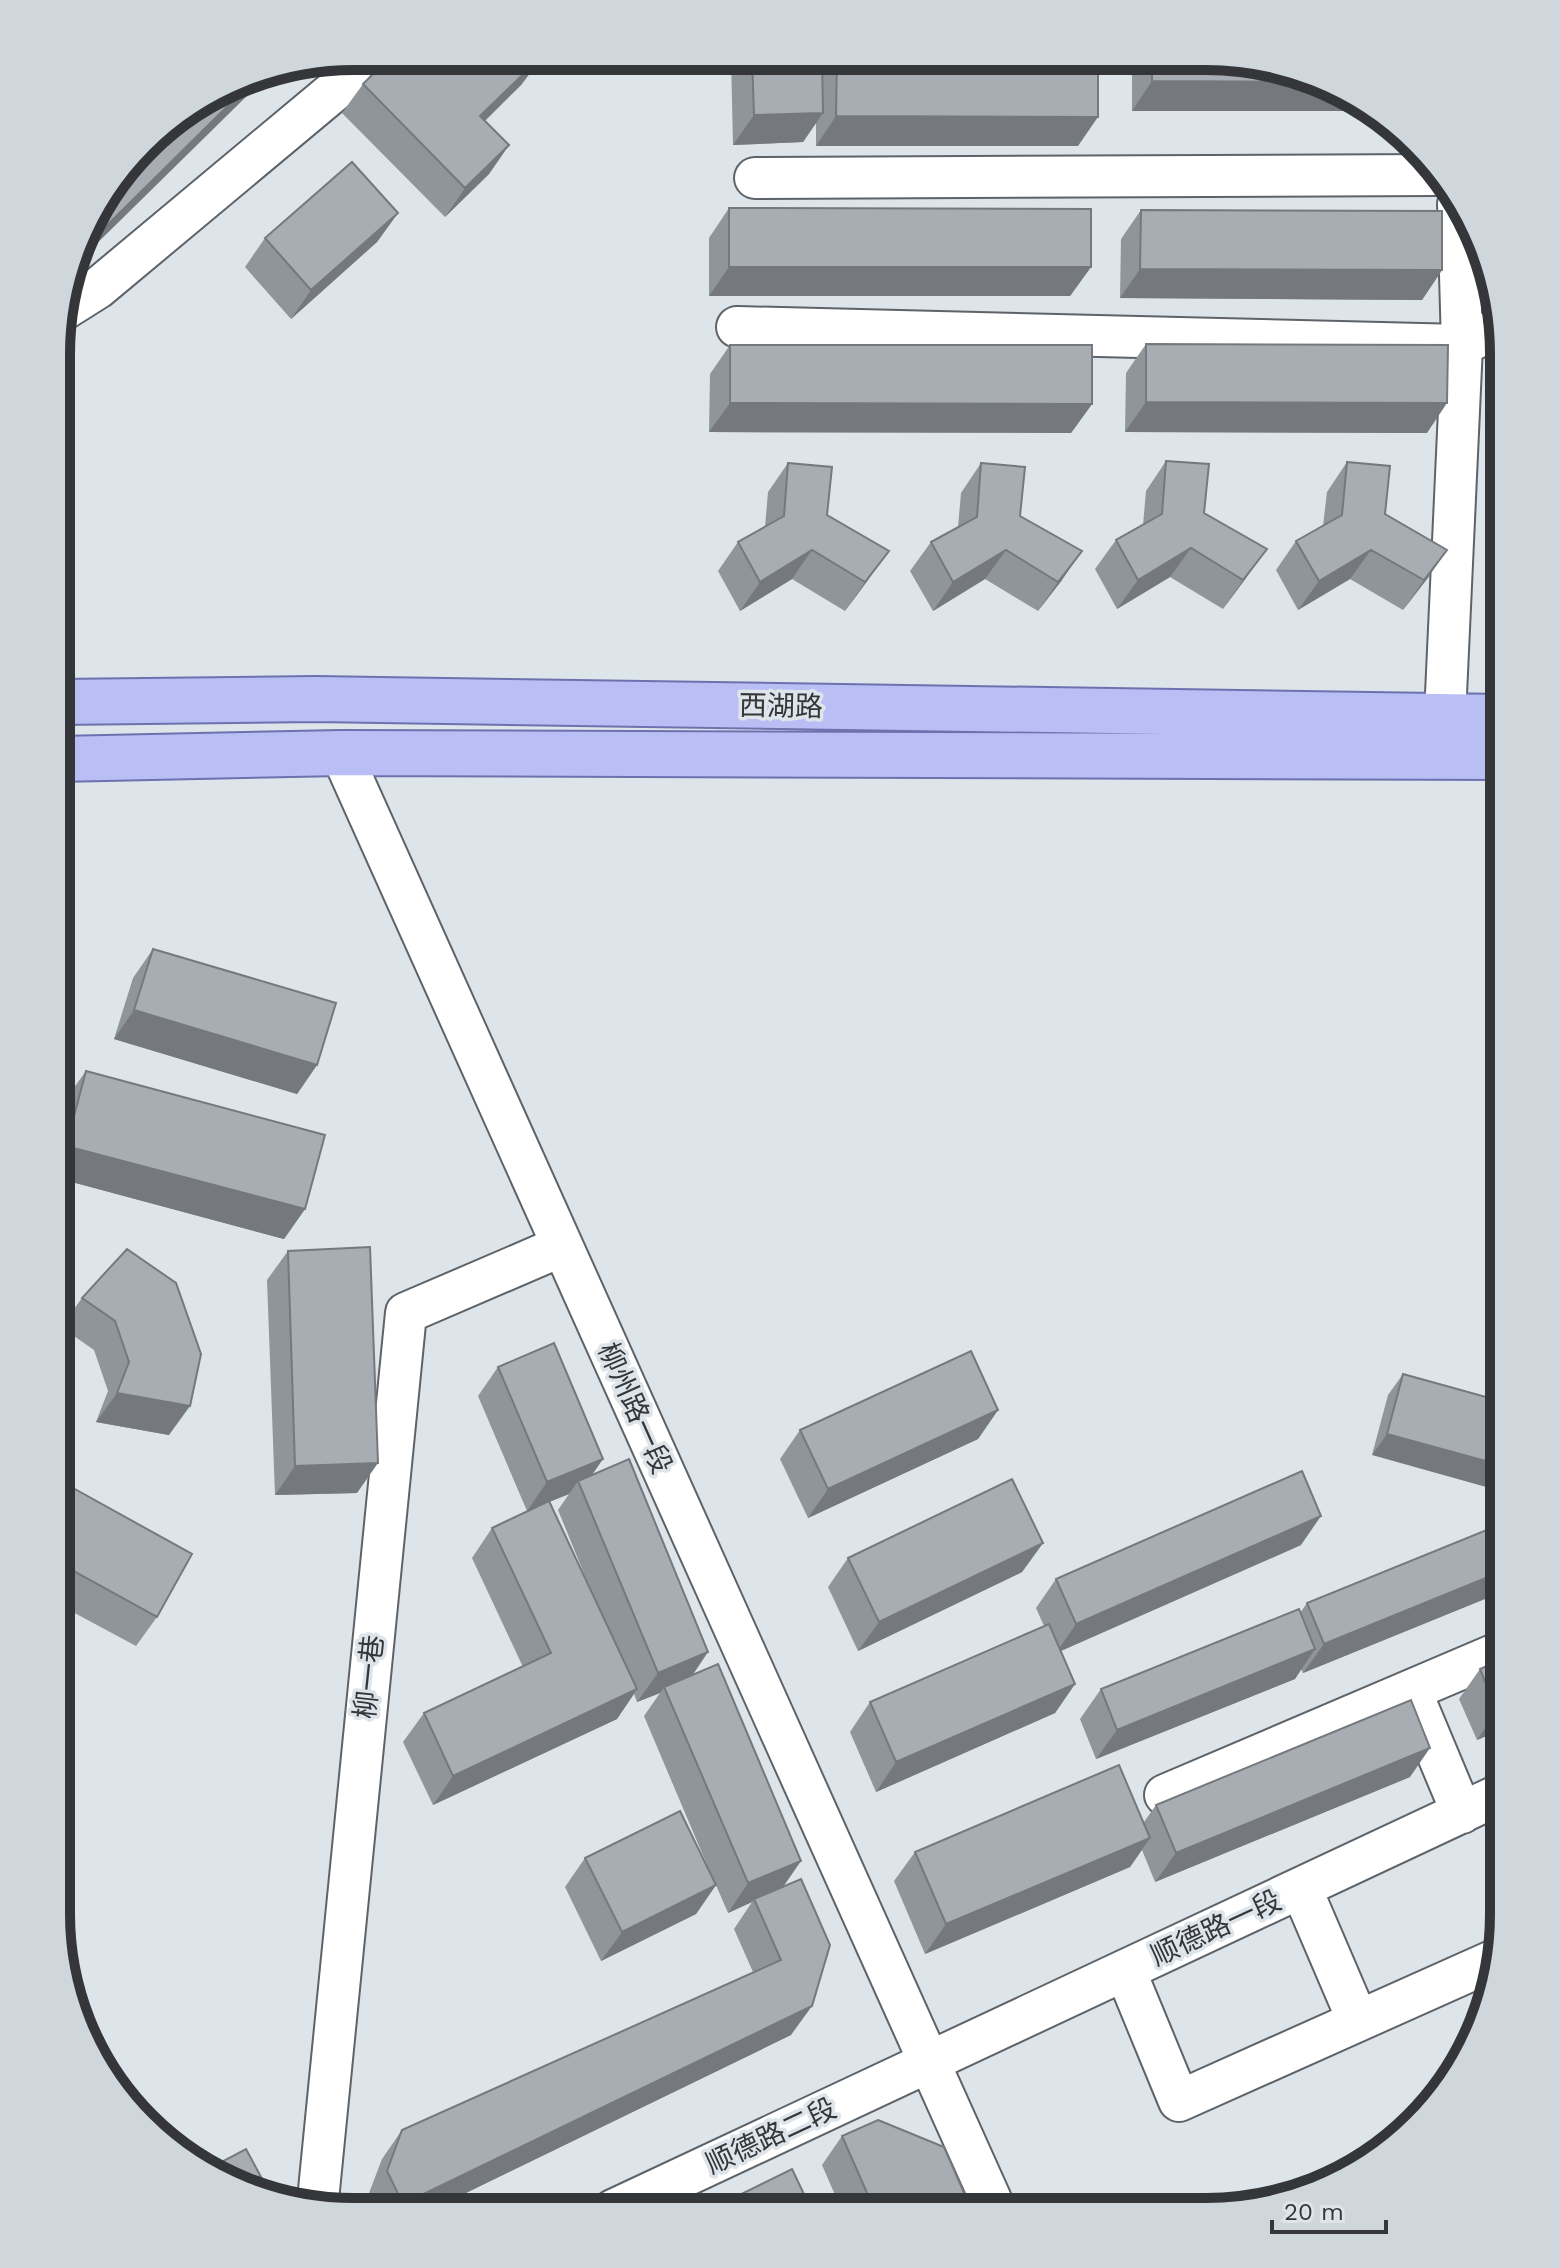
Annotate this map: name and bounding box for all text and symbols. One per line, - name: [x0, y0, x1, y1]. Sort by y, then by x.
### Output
- street label: 西湖路: [739, 689, 823, 723]
- street label: 柳州路一段: [591, 1337, 679, 1479]
- street label: 柳一巷: [348, 1633, 390, 1721]
- street label: 顺德路一段: [1146, 1883, 1286, 1973]
- street label: 顺德路二段: [701, 2091, 841, 2181]
- scale bar: [1272, 2184, 1386, 2234]
- text: 20 m: [1284, 2198, 1344, 2226]

